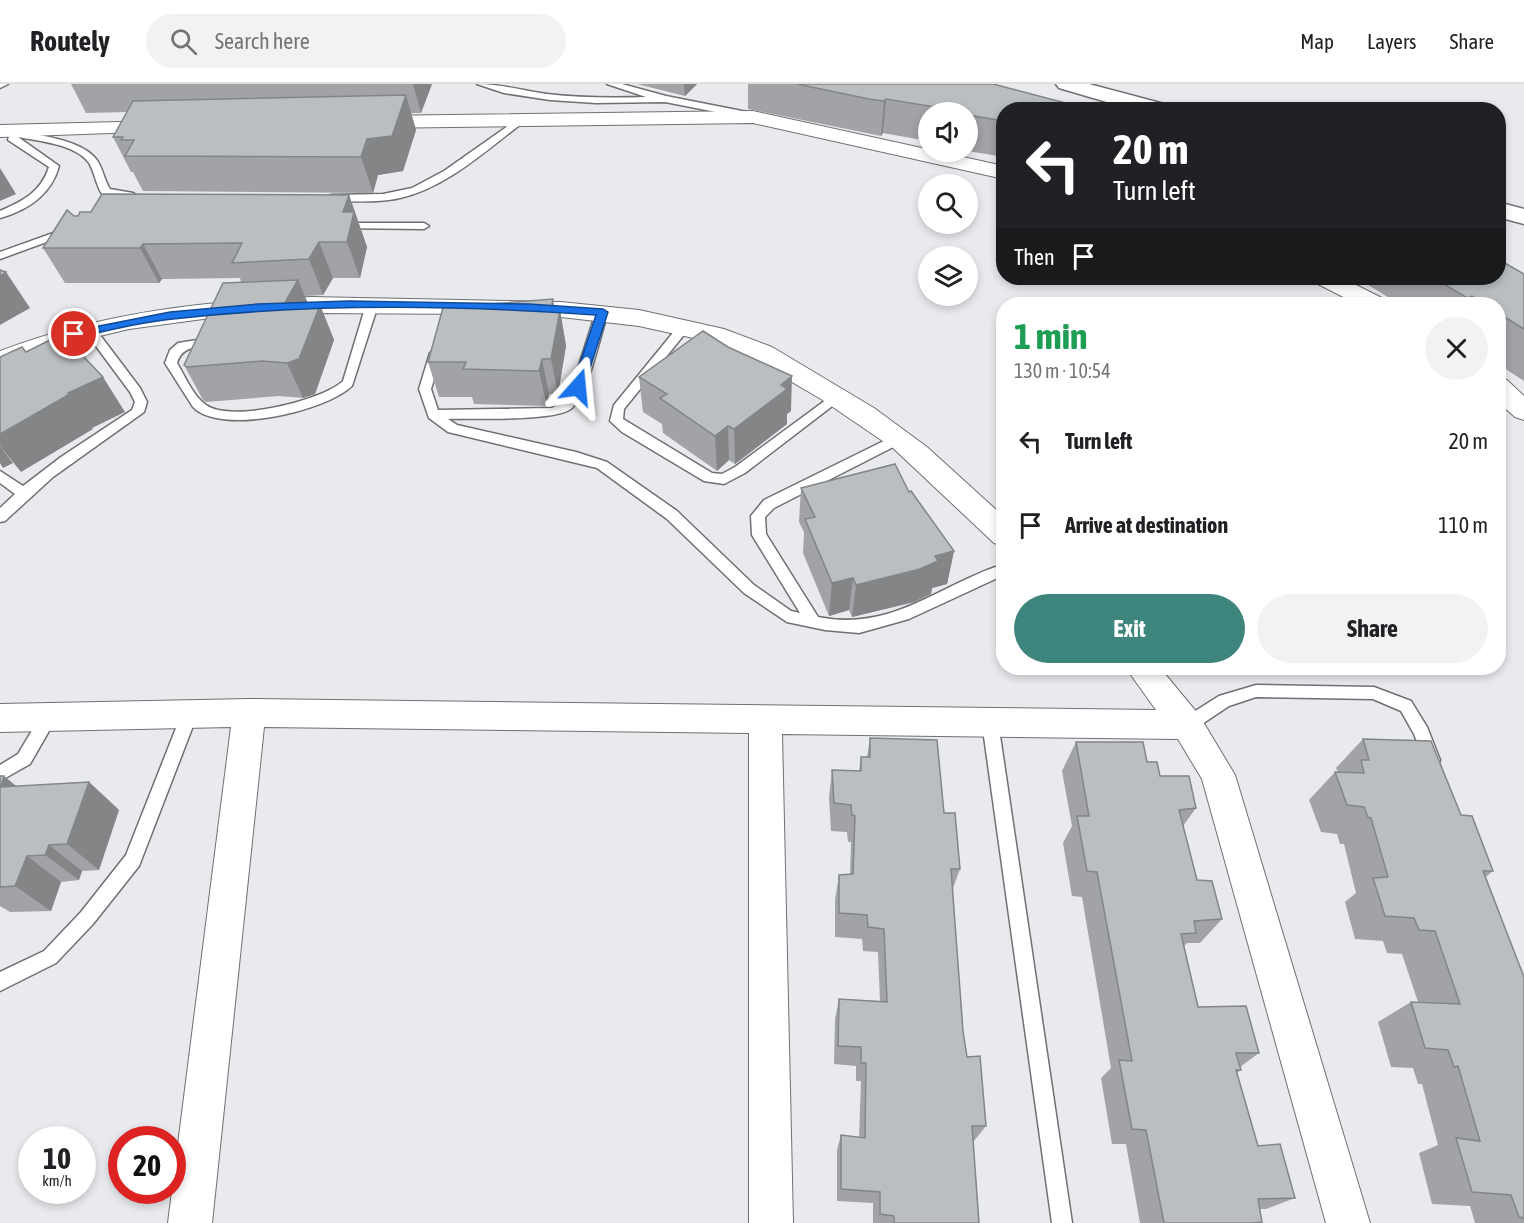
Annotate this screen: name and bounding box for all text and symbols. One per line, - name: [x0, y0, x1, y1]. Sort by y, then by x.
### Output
- search box: [146, 14, 566, 68]
- text: Routely: [30, 25, 110, 57]
- icon: search: [167, 25, 200, 58]
- text: Search here: [215, 28, 310, 54]
- text: Map: [1300, 29, 1334, 53]
- text: Layers: [1367, 29, 1417, 53]
- text: Share: [1450, 29, 1494, 53]
- map controls: [918, 102, 978, 306]
- button: sound: [918, 102, 978, 162]
- text: 20 m: [1113, 125, 1188, 173]
- icon: left: [1014, 126, 1092, 204]
- button: search: [918, 174, 978, 234]
- text: Turn left: [1113, 175, 1196, 206]
- icon: arrive: [1067, 240, 1100, 273]
- text: Then: [1014, 244, 1055, 270]
- button: layers: [918, 246, 978, 306]
- pin: [48, 308, 99, 359]
- text: 1 min: [1014, 315, 1088, 357]
- icon: arrive: [57, 317, 90, 350]
- button: close: [1425, 317, 1488, 380]
- position arrow: [546, 355, 610, 419]
- text: 130 m · 10:54: [1014, 359, 1111, 382]
- icon: left: [1014, 425, 1047, 458]
- text: Turn left: [1065, 428, 1132, 454]
- text: 20 m: [1448, 428, 1488, 454]
- icon: arrive: [1014, 509, 1047, 542]
- text: Arrive at destination: [1065, 512, 1228, 538]
- text: 110 m: [1438, 512, 1488, 538]
- button: Exit: [1014, 594, 1245, 663]
- button: Share: [1257, 594, 1488, 663]
- speed limit sign: 20: [108, 1126, 186, 1204]
- text: 10: [43, 1141, 71, 1175]
- text: km/h: [42, 1172, 72, 1189]

